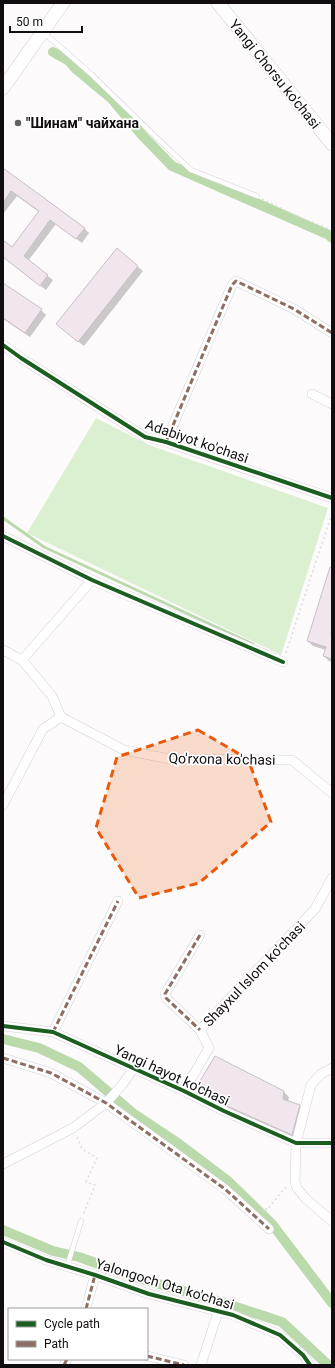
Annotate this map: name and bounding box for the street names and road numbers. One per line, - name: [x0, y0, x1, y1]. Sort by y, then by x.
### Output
- street label: Yangi Chorsu ko'chasi: [226, 16, 324, 132]
- street label: Adabiyot ko'chasi: [143, 416, 251, 466]
- street label: Qo'rxona ko'chasi: [168, 750, 276, 768]
- street label: Shayxul Islom ko'chasi: [200, 918, 308, 1030]
- street label: Yangi hayot ko'chasi: [112, 1041, 232, 1109]
- street label: Yalongoch Ota ko'chasi: [94, 1255, 236, 1313]

